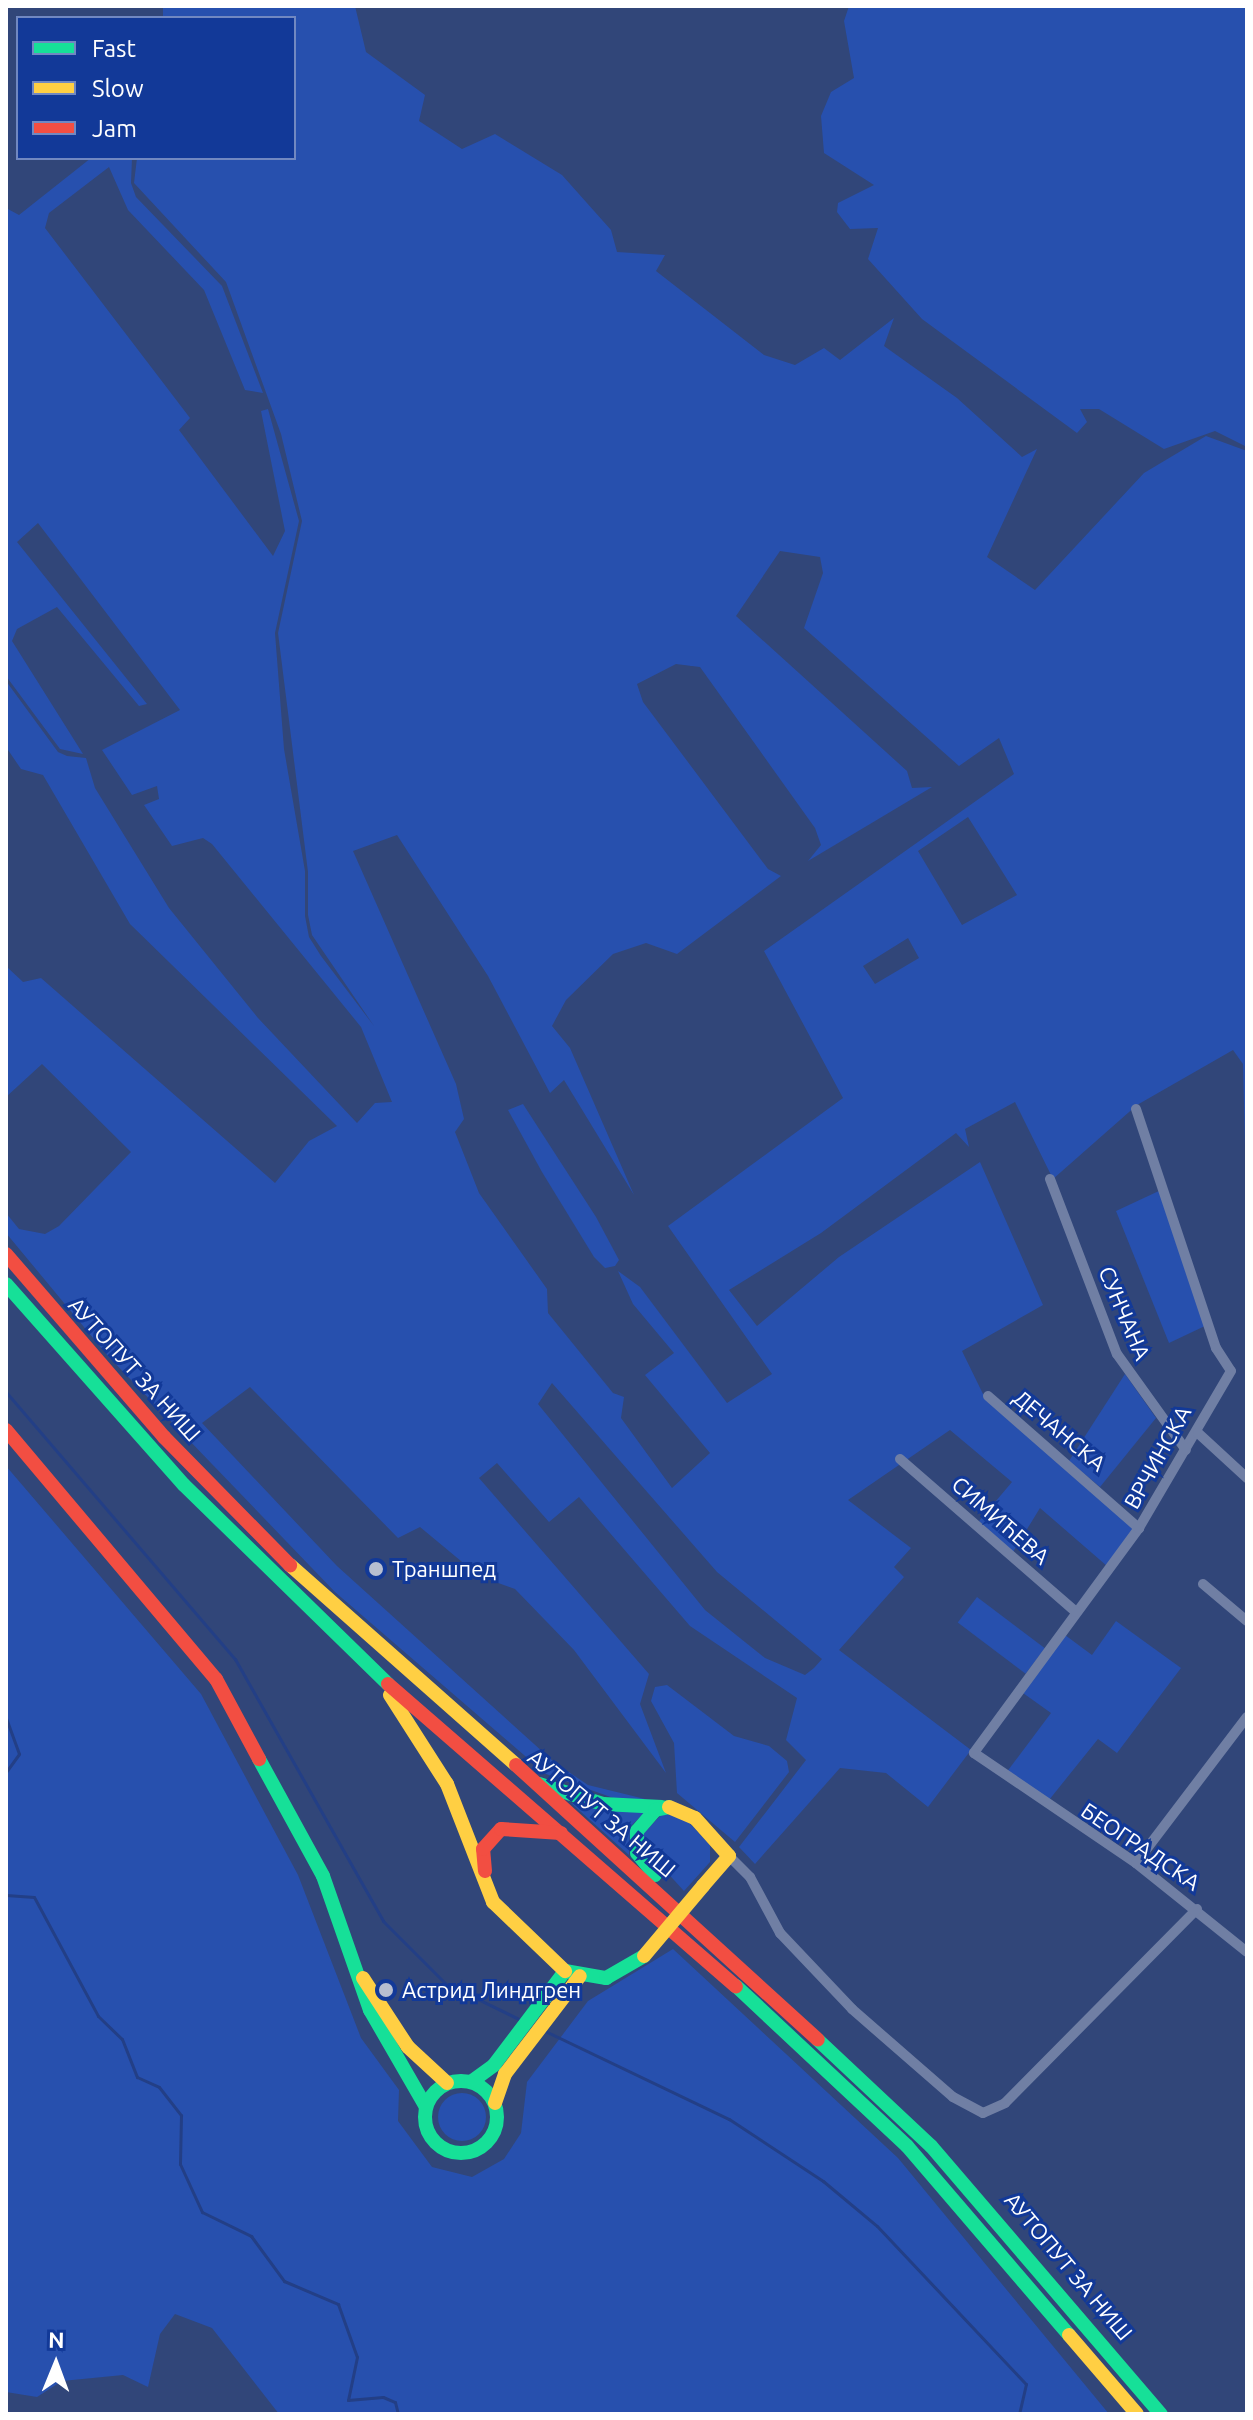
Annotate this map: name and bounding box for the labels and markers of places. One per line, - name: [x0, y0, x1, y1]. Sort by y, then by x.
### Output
- place label: Траншпед: [392, 1556, 496, 1582]
- marker: Траншпед: [367, 1560, 385, 1578]
- place label: Астрид Линдгрен: [402, 1977, 581, 2003]
- marker: Астрид Линдгрен: [377, 1981, 395, 1999]

